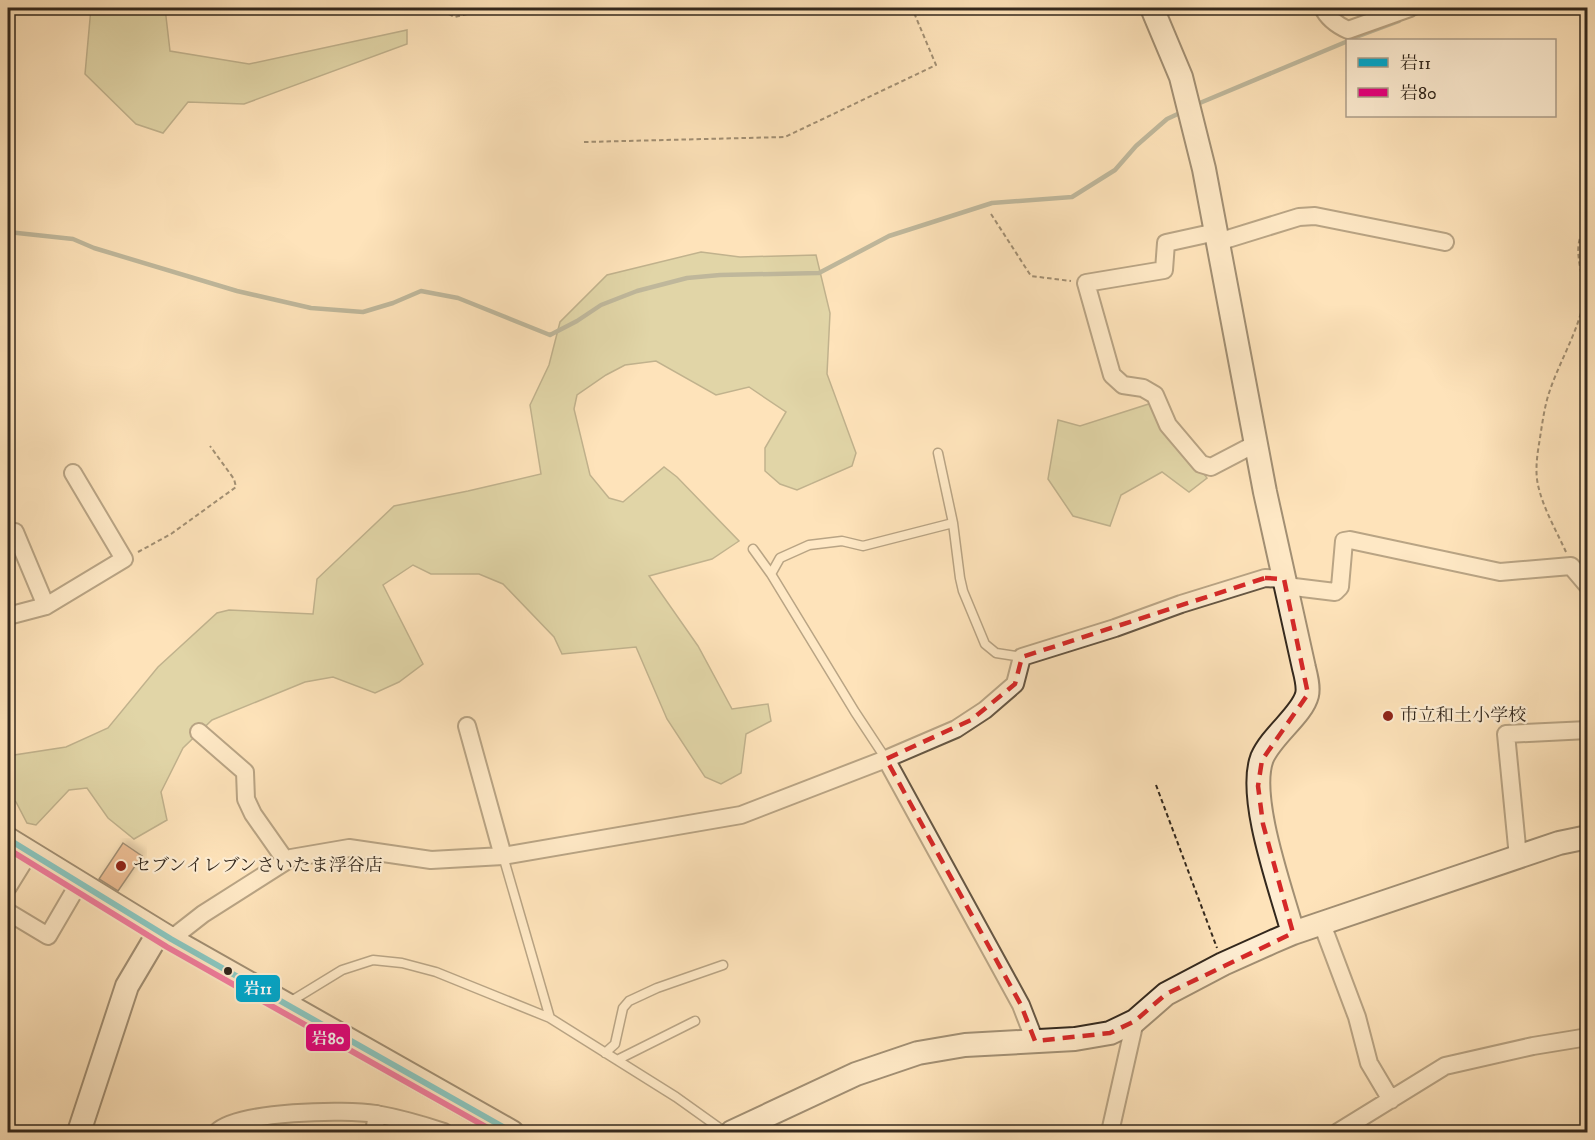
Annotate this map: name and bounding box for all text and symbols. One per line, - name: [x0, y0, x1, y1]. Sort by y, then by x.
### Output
- legend: [1346, 39, 1556, 117]
- text: 岩11: [1400, 53, 1431, 75]
- text: 岩80: [1400, 83, 1437, 105]
- place label: 市立和土小学校: [1400, 705, 1526, 727]
- marker: 市立和土小学校: [1381, 709, 1395, 723]
- place label: セブンイレブンさいたま浮谷店: [133, 855, 383, 877]
- marker: セブンイレブンさいたま浮谷店: [114, 859, 128, 873]
- unlabelled marker: [222, 965, 234, 977]
- line badge: 岩11: [235, 974, 281, 1003]
- text: 岩11: [244, 979, 272, 999]
- line badge: 岩80: [305, 1023, 351, 1052]
- text: 岩80: [312, 1029, 345, 1049]

